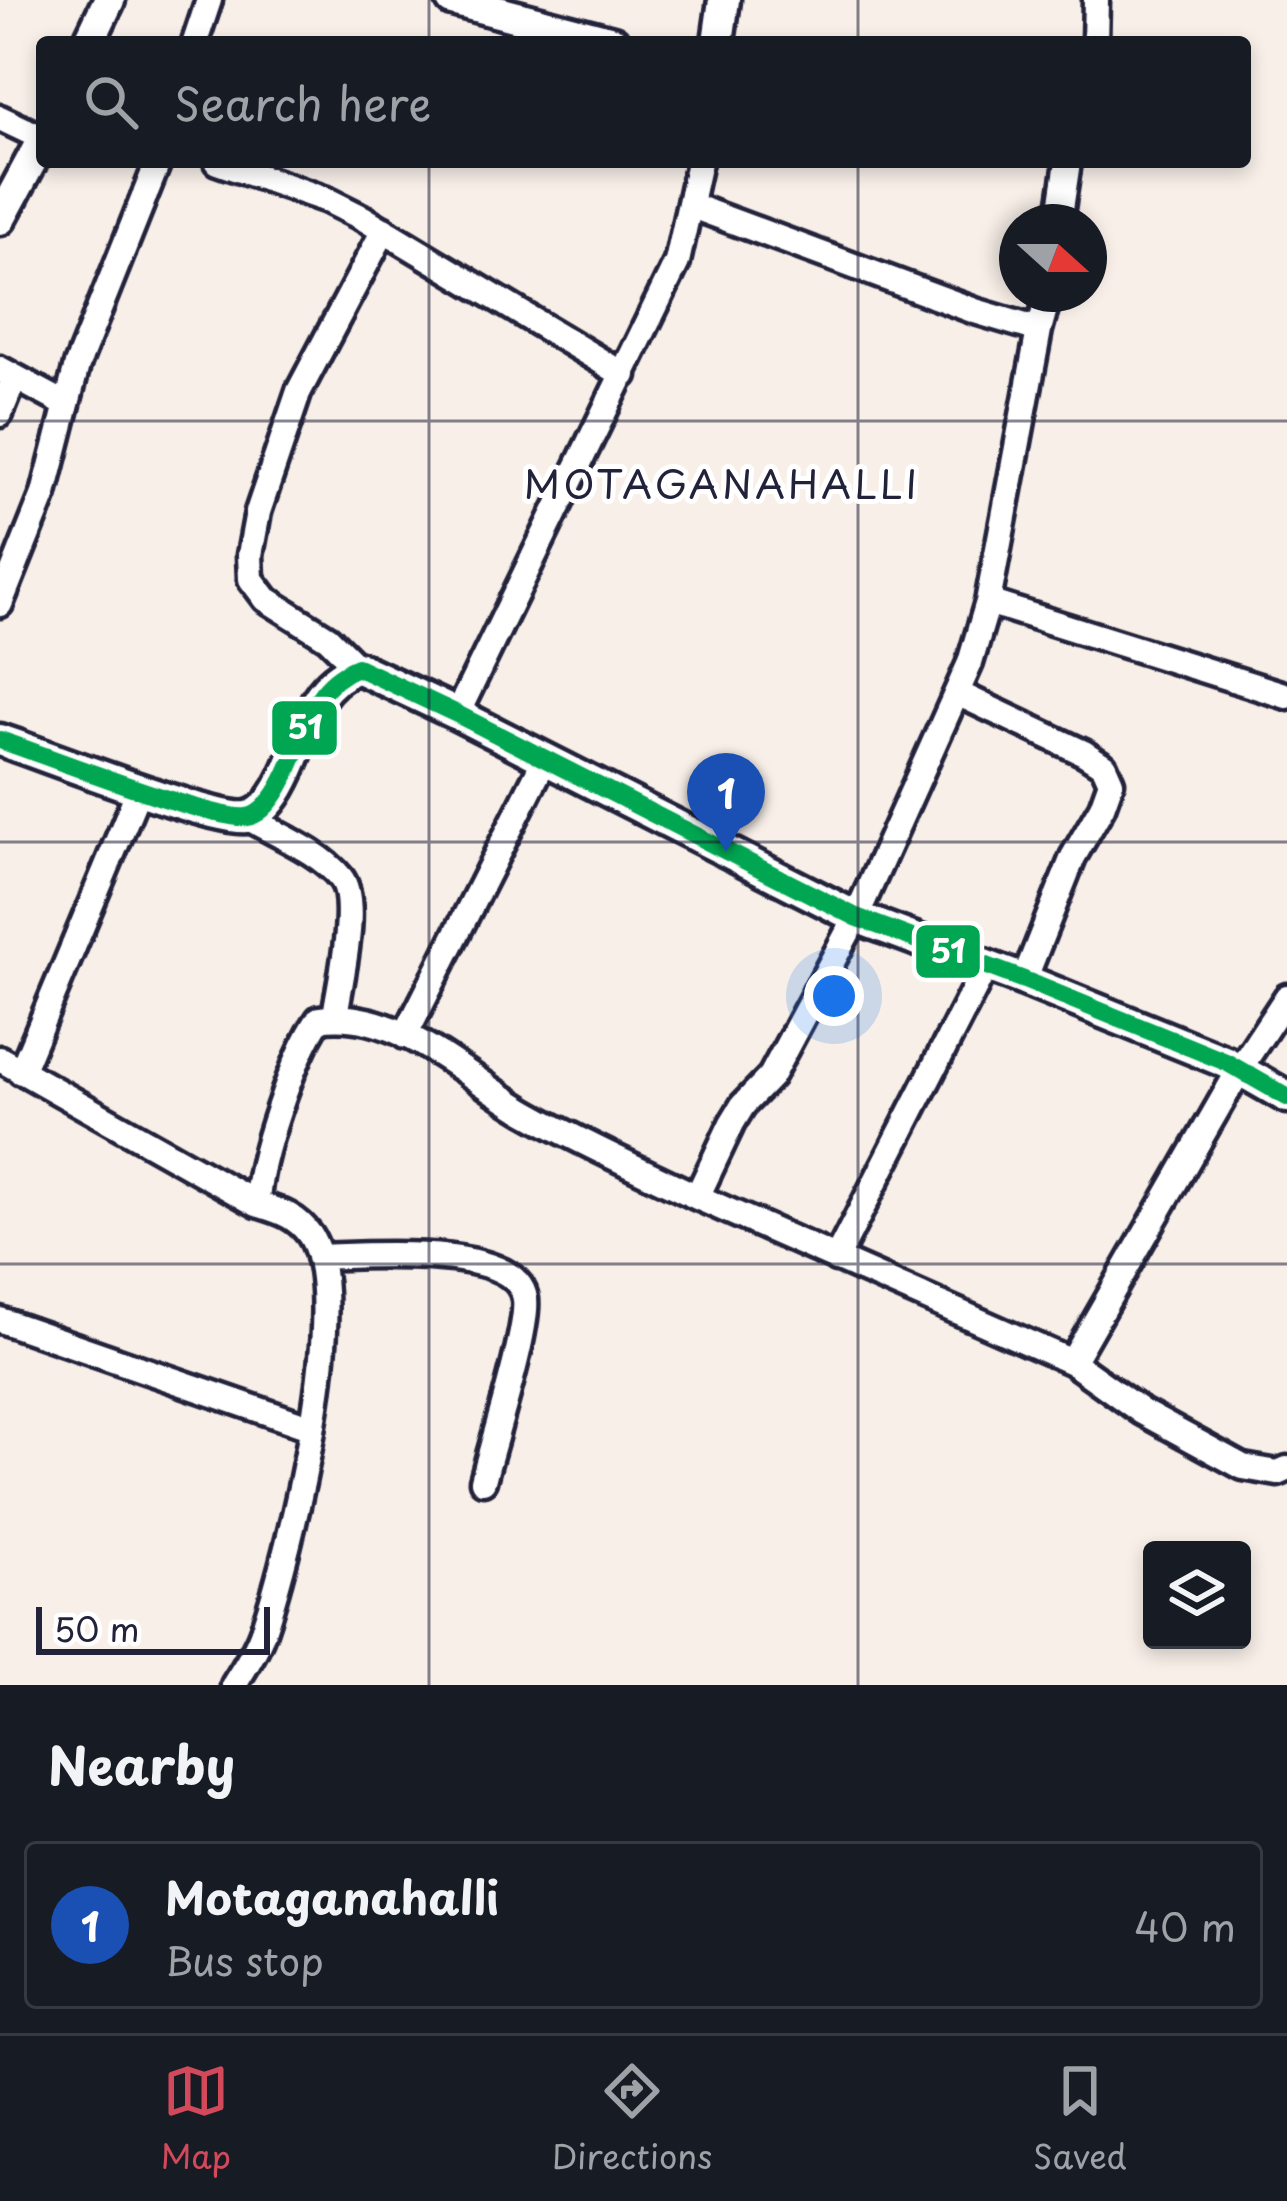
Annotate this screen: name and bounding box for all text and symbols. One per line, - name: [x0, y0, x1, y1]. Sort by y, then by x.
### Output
- search box: [36, 36, 1251, 168]
- text: Search here: [174, 68, 431, 136]
- icon: search: [78, 69, 144, 135]
- north arrow: [999, 204, 1107, 312]
- district label: MOTAGANAHALLI: [524, 453, 920, 512]
- line badge: 51: [270, 699, 339, 757]
- text: 51: [287, 700, 323, 750]
- pin: 1: [687, 753, 765, 852]
- line badge: 51: [914, 923, 982, 980]
- text: 51: [930, 924, 966, 974]
- your location: [804, 966, 864, 1026]
- map controls: [1143, 1541, 1251, 1649]
- button: layers: [1143, 1541, 1251, 1649]
- scale bar: [36, 1601, 270, 1654]
- text: 50 m: [54, 1603, 140, 1653]
- text: Nearby: [48, 1725, 235, 1802]
- text: Motaganahalli: [165, 1862, 499, 1930]
- text: 1: [81, 1896, 99, 1955]
- text: 40 m: [1134, 1896, 1236, 1955]
- text: Bus stop: [165, 1930, 324, 1989]
- tab: Map: [160, 2058, 231, 2180]
- tab: Directions: [552, 2058, 712, 2180]
- tab: Saved: [1033, 2058, 1127, 2180]

